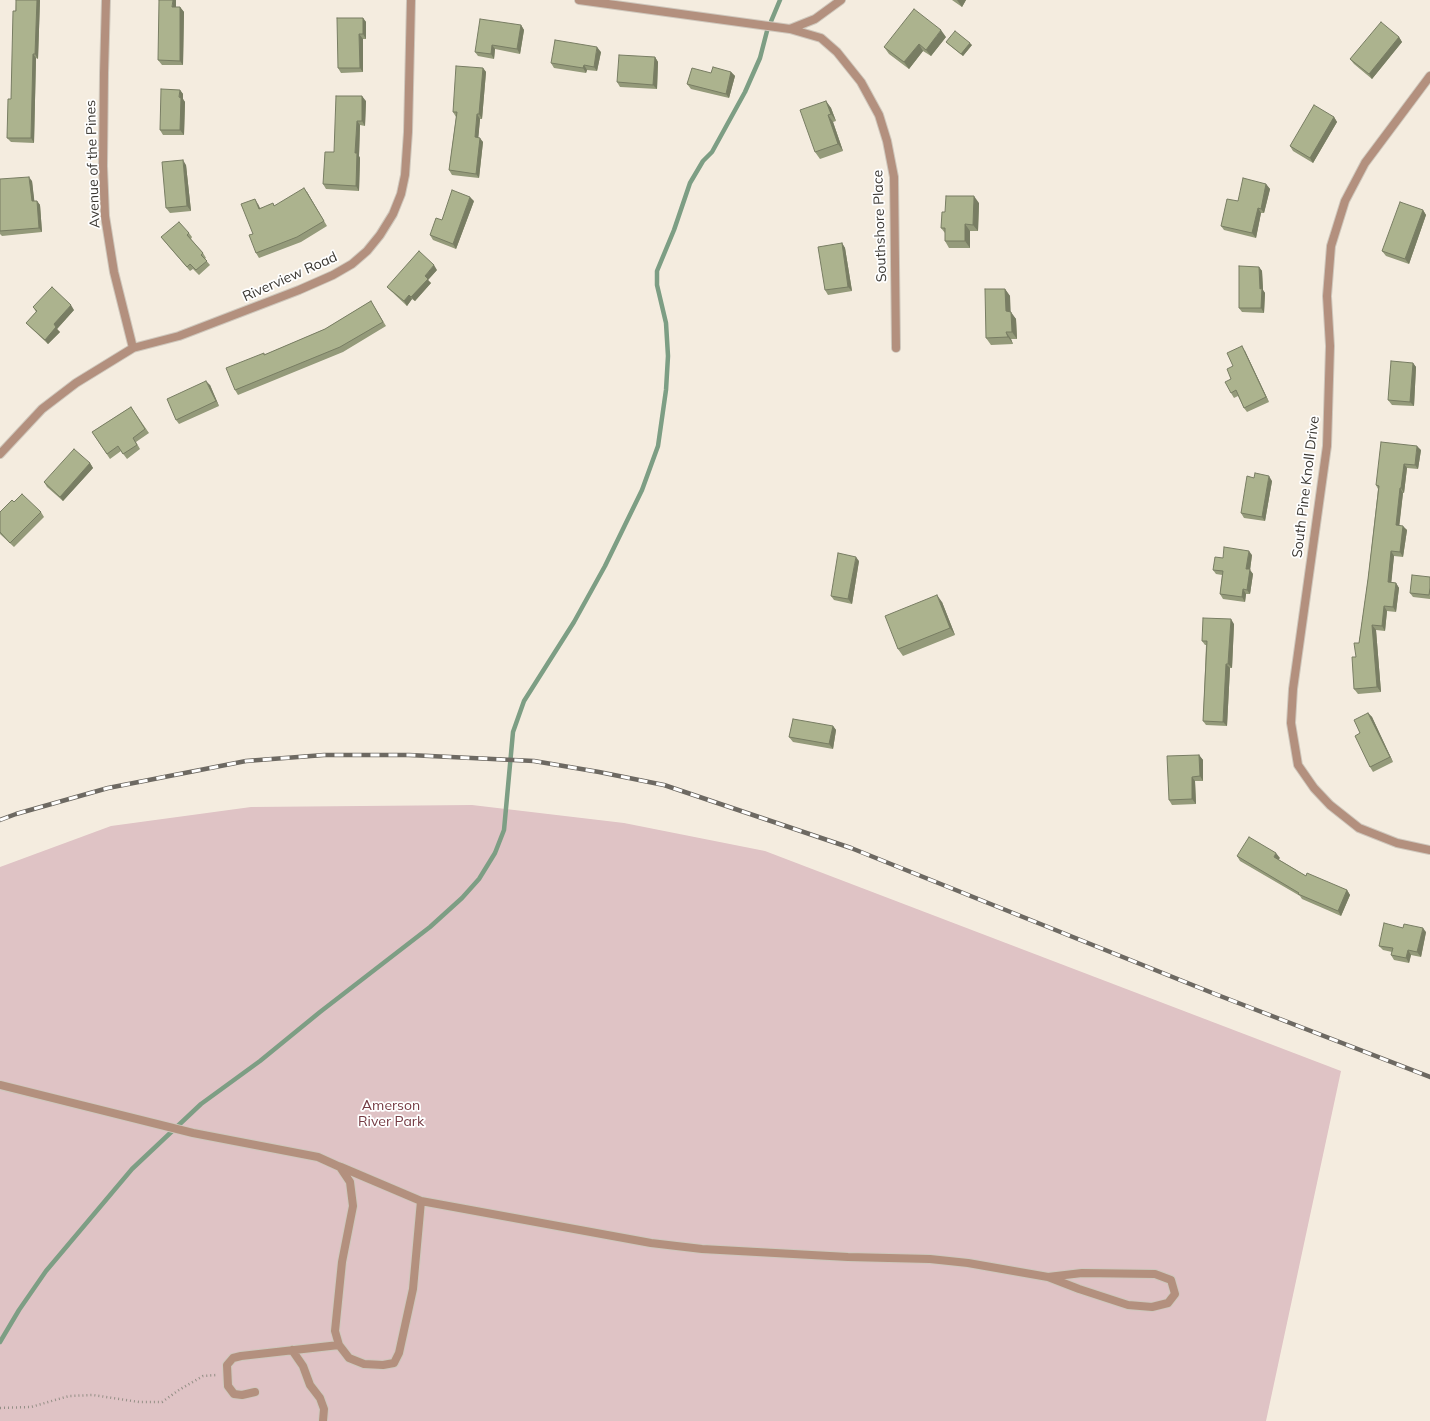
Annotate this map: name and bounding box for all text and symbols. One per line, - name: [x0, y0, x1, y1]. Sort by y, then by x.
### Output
- street label: Avenue of the Pines: [82, 100, 104, 228]
- street label: Southshore Place: [870, 169, 890, 283]
- street label: Riverview Road: [240, 249, 340, 305]
- street label: South Pine Knoll Drive: [1289, 415, 1323, 559]
- park label: Amerson River Park: [358, 1098, 424, 1130]

